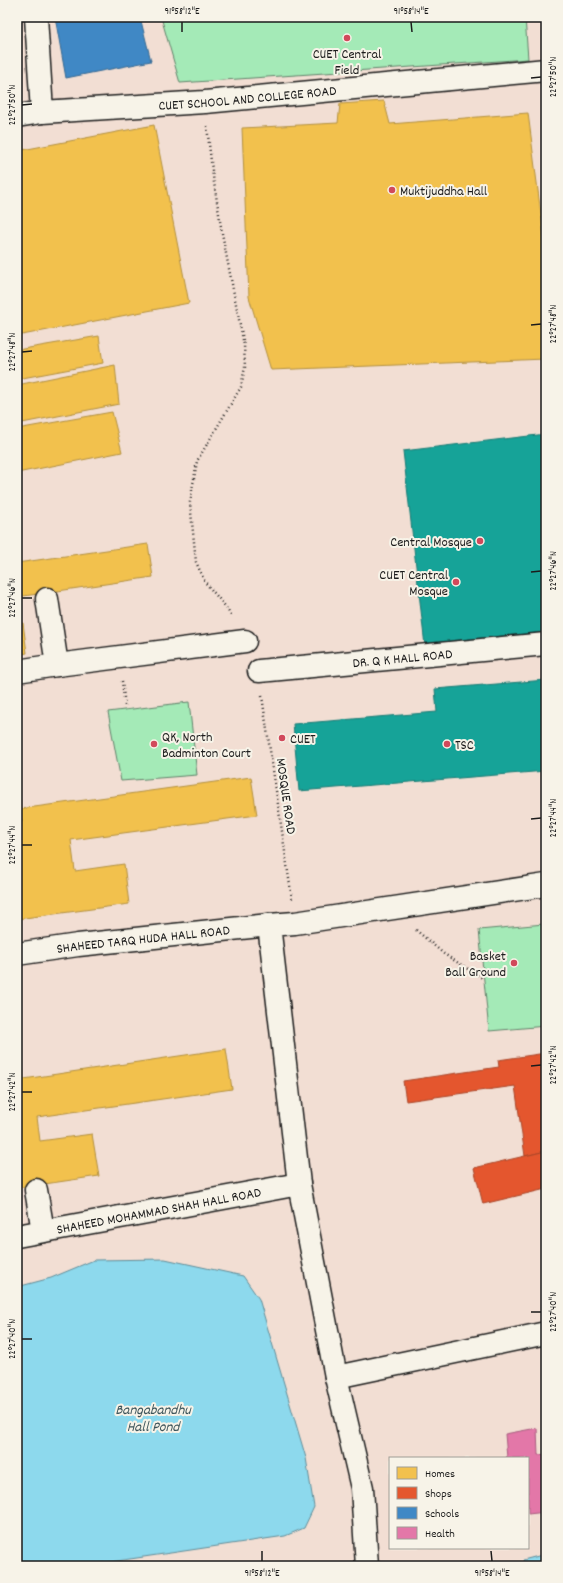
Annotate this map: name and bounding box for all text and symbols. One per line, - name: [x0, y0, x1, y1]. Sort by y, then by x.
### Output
- text: 91°58'12"E: [164, 5, 200, 19]
- text: 91°58'14"E: [393, 5, 429, 19]
- marker: CUET Central Field: [342, 33, 352, 43]
- place label: CUET Central Field: [313, 45, 382, 81]
- text: 22°27'50"N: [547, 57, 561, 97]
- street label: CUET SCHOOL AND COLLEGE ROAD: [158, 82, 337, 117]
- text: 22°27'50"N: [6, 85, 20, 125]
- place label: Muktijuddha Hall: [400, 182, 488, 202]
- marker: Muktijuddha Hall: [387, 185, 397, 195]
- text: 22°27'48"N: [547, 305, 561, 343]
- text: 22°27'48"N: [6, 333, 20, 371]
- place label: Central Mosque: [390, 533, 472, 553]
- marker: Central Mosque: [475, 536, 485, 546]
- text: 22°27'46"N: [547, 551, 561, 591]
- place label: CUET Central Mosque: [379, 566, 449, 602]
- marker: CUET Central Mosque: [451, 577, 461, 587]
- text: 22°27'46"N: [6, 578, 20, 618]
- street label: DR. Q K HALL ROAD: [352, 645, 453, 674]
- place label: QK, North Badminton Court: [162, 728, 251, 764]
- place label: CUET: [290, 730, 316, 750]
- marker: CUET: [277, 733, 287, 743]
- place label: TSC: [455, 736, 474, 756]
- marker: QK, North Badminton Court: [149, 739, 159, 749]
- marker: TSC: [442, 739, 452, 749]
- street label: MOSQUE ROAD: [270, 757, 300, 836]
- text: 22°27'44"N: [547, 798, 561, 837]
- text: 22°27'44"N: [6, 825, 20, 864]
- street label: SHAHEED TARQ HUDA HALL ROAD: [55, 921, 231, 960]
- place label: Basket Ball Ground: [445, 947, 506, 983]
- marker: Basket Ball Ground: [509, 958, 519, 968]
- text: 22°27'42"N: [547, 1045, 561, 1085]
- text: 22°27'42"N: [6, 1072, 20, 1112]
- street label: SHAHEED MOHAMMAD SHAH HALL ROAD: [55, 1183, 263, 1241]
- text: 22°27'40"N: [547, 1292, 561, 1332]
- text: 22°27'40"N: [6, 1319, 20, 1359]
- water label: Bangabandhu Hall Pond: [115, 1400, 192, 1439]
- legend: [389, 1457, 529, 1549]
- text: Homes: [425, 1466, 455, 1483]
- text: Shops: [425, 1486, 452, 1503]
- text: Schools: [425, 1506, 459, 1523]
- text: Health: [425, 1526, 455, 1543]
- text: 91°58'12"E: [244, 1567, 280, 1581]
- text: 91°58'14"E: [474, 1567, 510, 1581]

